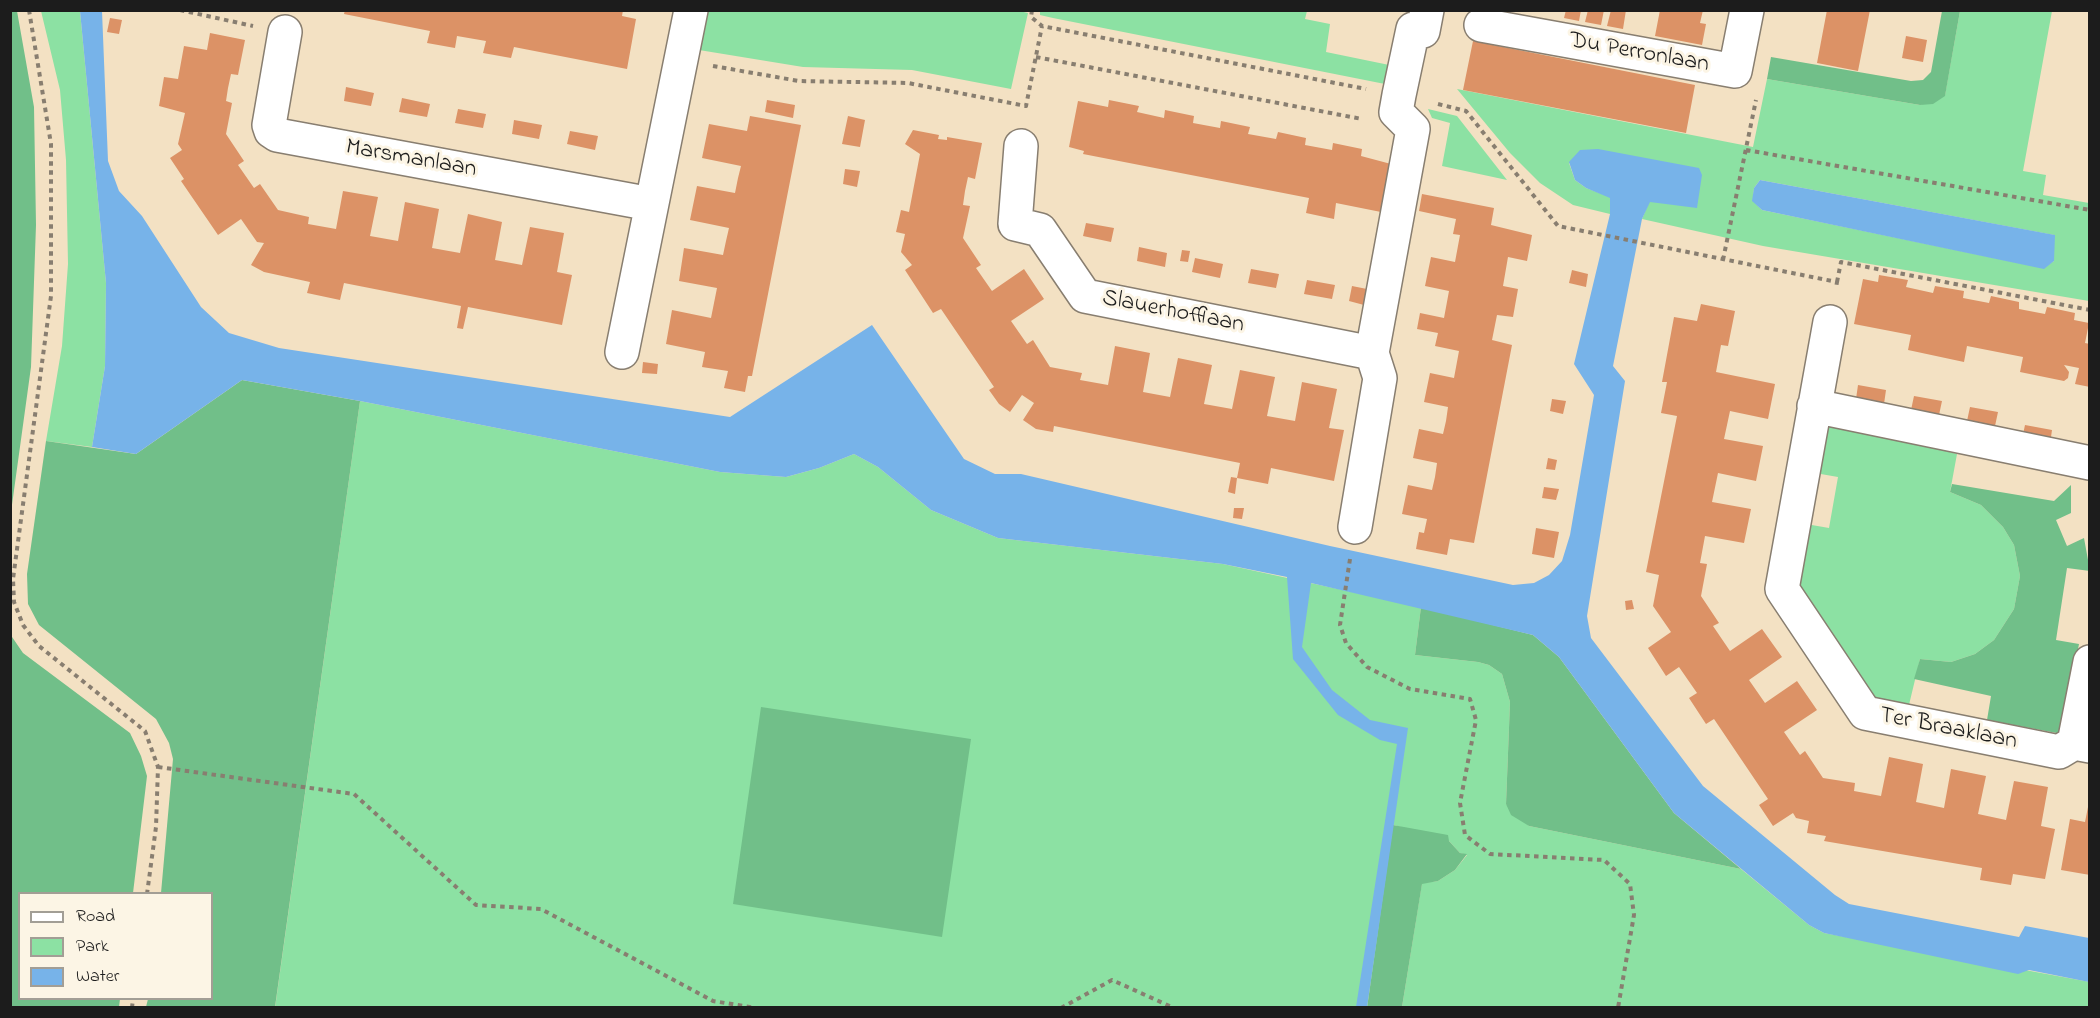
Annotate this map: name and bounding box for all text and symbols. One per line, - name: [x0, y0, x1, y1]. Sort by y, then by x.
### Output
- street label: Du Perronlaan: [1567, 28, 1711, 80]
- street label: Marsmanlaan: [343, 134, 479, 186]
- street label: Slauerhofflaan: [1100, 285, 1246, 341]
- street label: Ter Braaklaan: [1877, 703, 2019, 757]
- legend: [18, 892, 213, 1000]
- text: Road: [76, 904, 115, 930]
- text: Park: [76, 934, 109, 960]
- text: Water: [76, 964, 119, 990]

